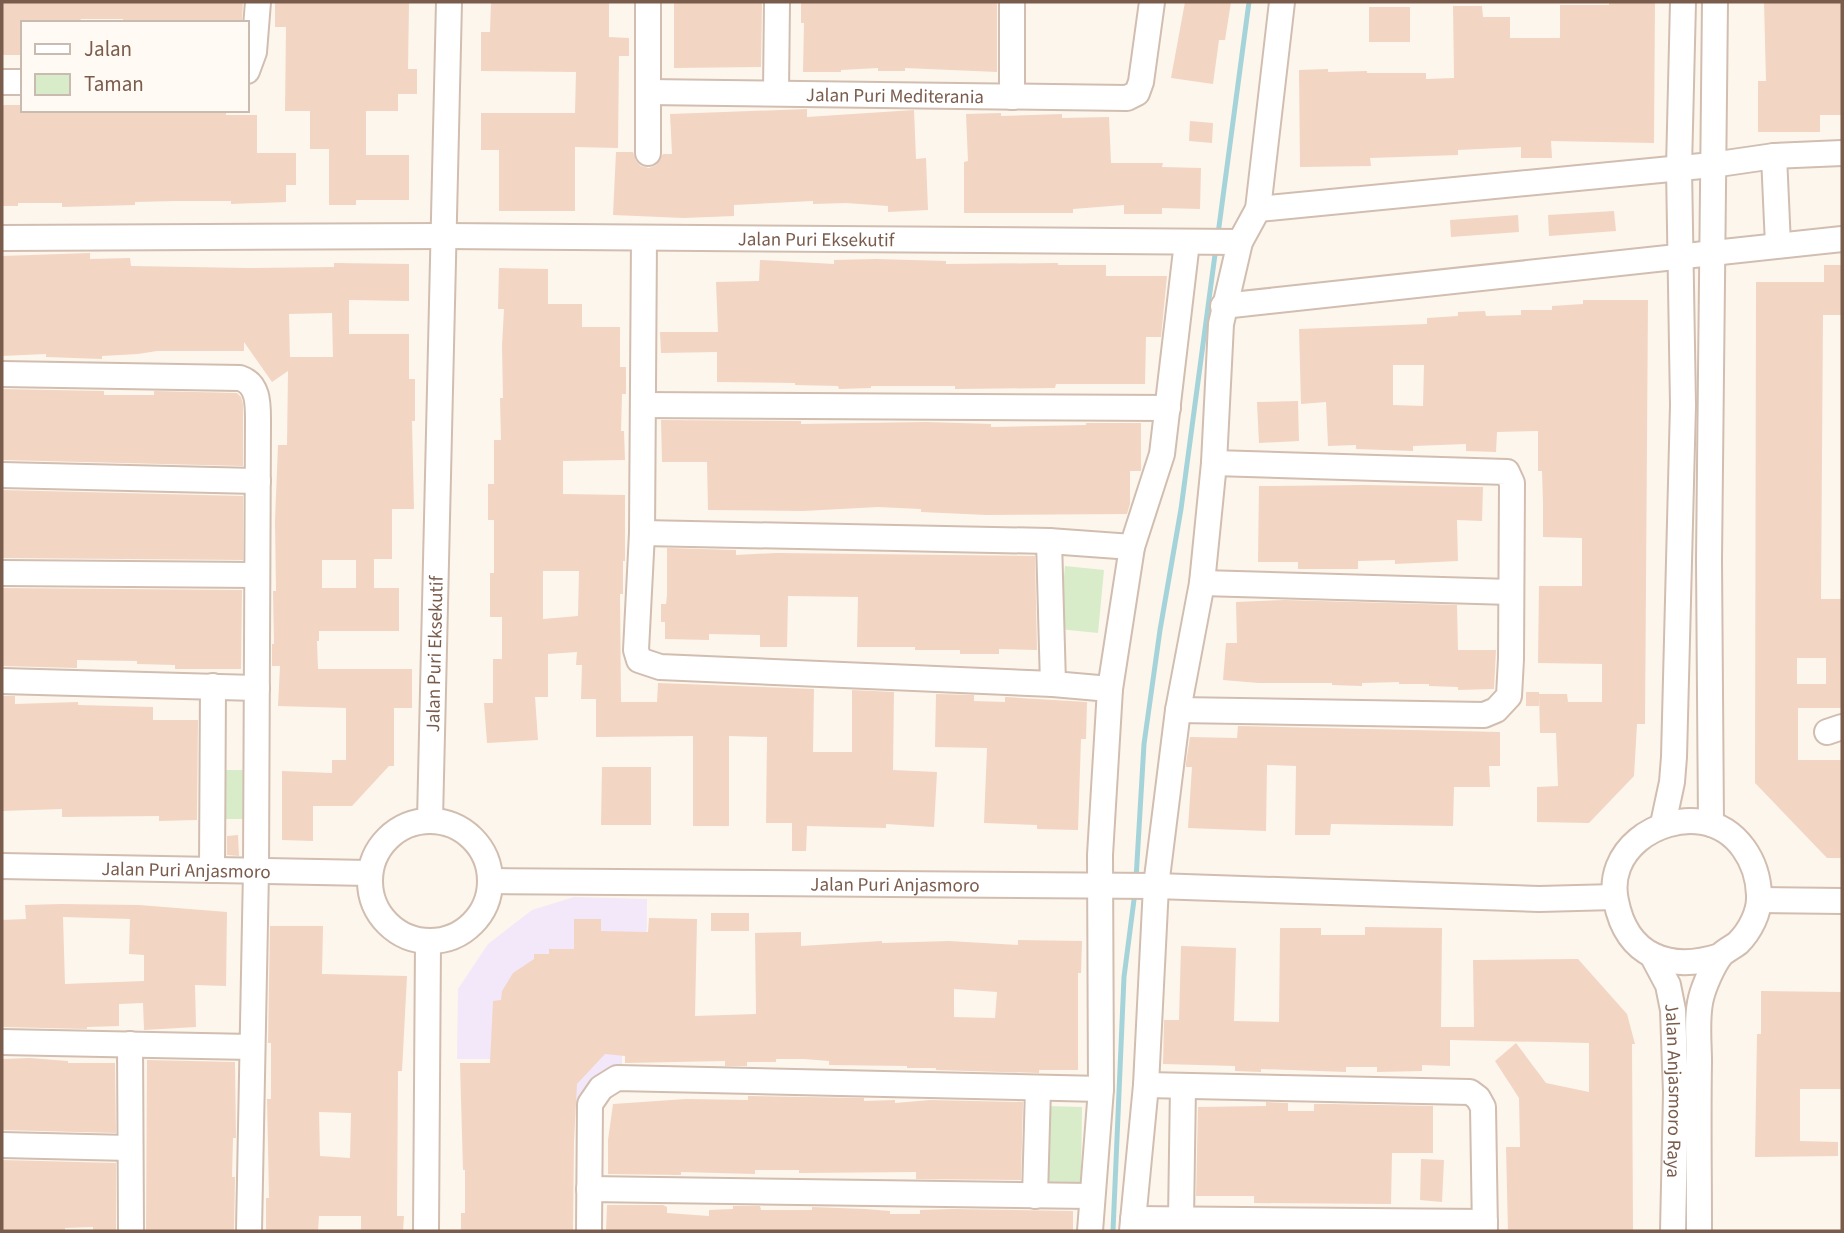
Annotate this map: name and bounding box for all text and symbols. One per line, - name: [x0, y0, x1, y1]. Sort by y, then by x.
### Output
- legend: [21, 21, 248, 112]
- text: Jalan: [84, 34, 132, 64]
- text: Taman: [84, 69, 144, 99]
- street label: Jalan Puri Mediterania: [806, 82, 984, 111]
- street label: Jalan Puri Eksekutif: [738, 226, 896, 254]
- street label: Jalan Puri Eksekutif: [420, 574, 451, 733]
- street label: Jalan Puri Anjasmoro: [101, 856, 271, 886]
- street label: Jalan Puri Anjasmoro: [810, 871, 980, 900]
- street label: Jalan Anjasmoro Raya: [1657, 1001, 1688, 1178]

